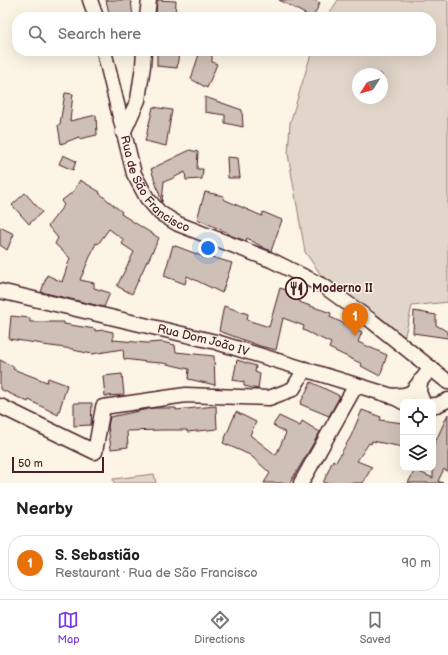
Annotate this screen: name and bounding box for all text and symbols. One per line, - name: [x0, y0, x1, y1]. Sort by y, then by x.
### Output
- search box: [12, 12, 436, 56]
- icon: search: [26, 23, 48, 45]
- text: Search here: [58, 25, 141, 44]
- north arrow: [352, 68, 388, 104]
- street label: Rua de São Francisco: [117, 134, 192, 236]
- your location: [198, 238, 218, 258]
- restaurant icon: Moderno II: [283, 275, 309, 301]
- place label: Moderno II: [312, 281, 373, 296]
- pin: 1: [342, 303, 368, 336]
- street label: Rua Dom João IV: [156, 321, 251, 360]
- map controls: [400, 399, 436, 471]
- button: locate: [400, 399, 436, 435]
- button: layers: [400, 435, 436, 471]
- scale bar: [12, 455, 104, 474]
- text: 50 m: [18, 457, 43, 470]
- text: Nearby: [16, 499, 73, 519]
- text: S. Sebastião: [55, 546, 140, 565]
- text: 1: [27, 555, 33, 571]
- text: 90 m: [402, 555, 431, 571]
- text: Restaurant · Rua de São Francisco: [55, 565, 258, 581]
- tab: Map: [57, 609, 80, 646]
- tab: Directions: [194, 609, 245, 646]
- tab: Saved: [360, 609, 391, 646]

